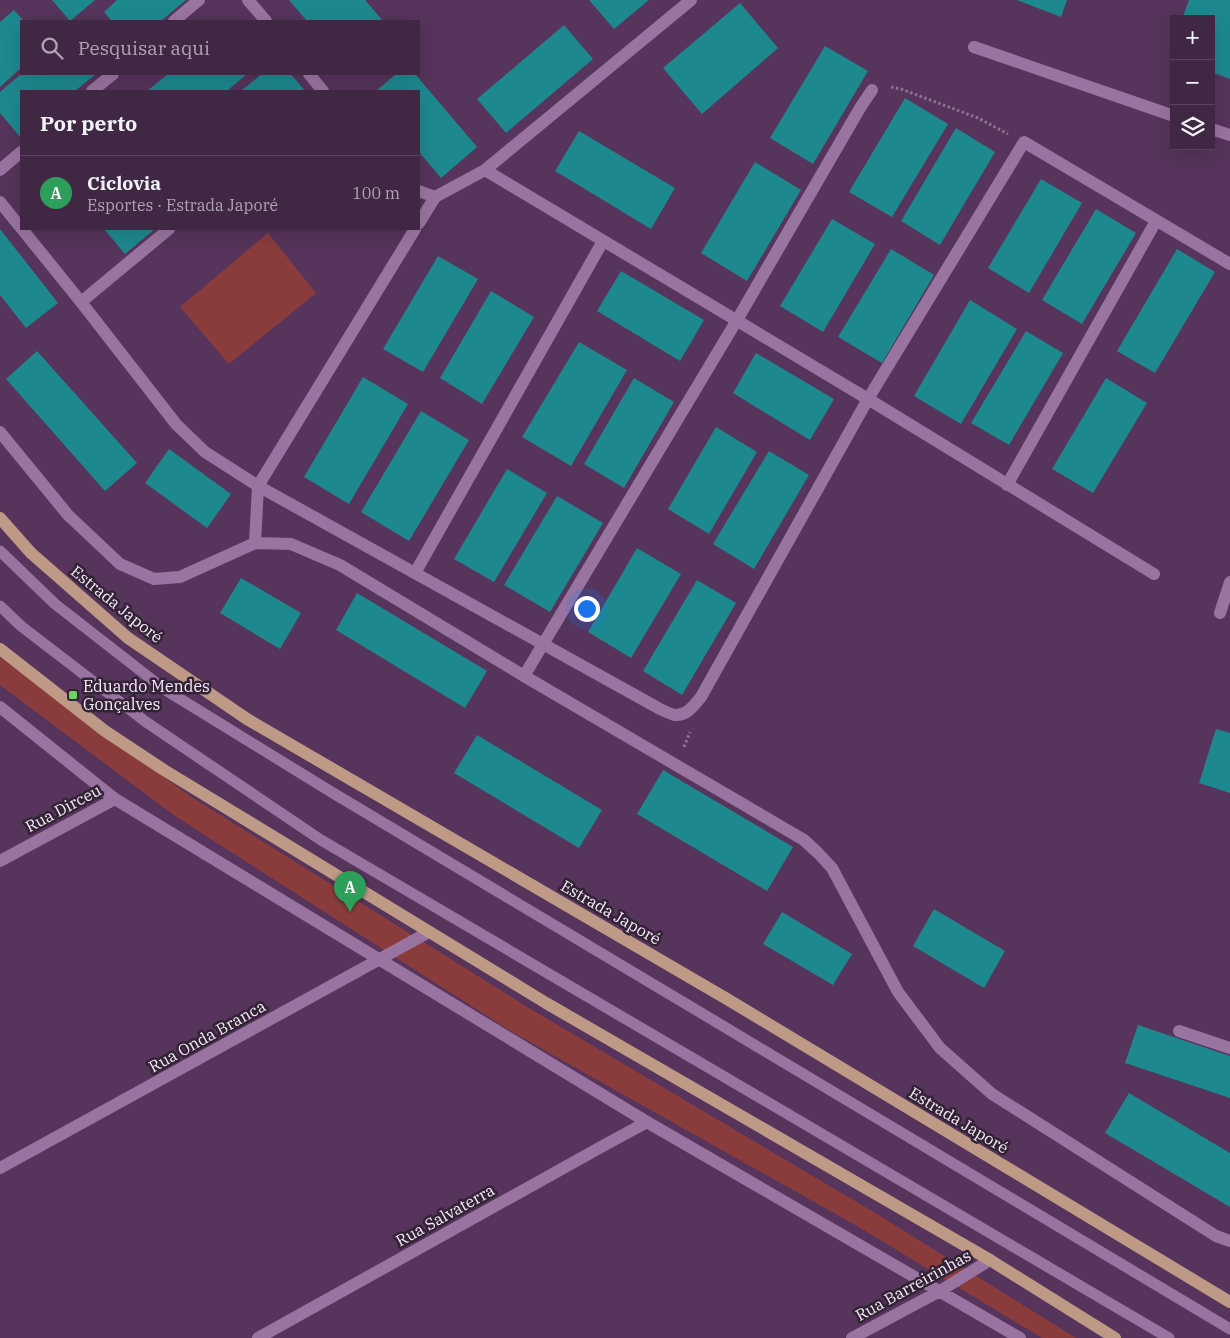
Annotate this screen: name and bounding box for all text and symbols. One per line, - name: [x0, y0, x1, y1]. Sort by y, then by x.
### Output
- map controls: [1170, 15, 1215, 150]
- button: +: [1170, 15, 1215, 60]
- search box: [20, 20, 420, 75]
- icon: search: [38, 34, 66, 62]
- text: Pesquisar aqui: [78, 36, 210, 60]
- button: −: [1170, 60, 1215, 105]
- button: layers: [1170, 105, 1215, 150]
- text: Por perto: [40, 109, 137, 137]
- text: Ciclovia: [87, 171, 161, 195]
- text: A: [50, 183, 62, 203]
- text: 100 m: [352, 183, 400, 203]
- text: Esportes · Estrada Japoré: [87, 195, 278, 215]
- street label: Estrada Japoré: [67, 561, 167, 647]
- your location: [574, 596, 600, 622]
- place label: Eduardo Mendes Gonçalves: [83, 676, 210, 714]
- marker: Eduardo Mendes Gonçalves: [67, 689, 79, 701]
- street label: Rua Dirceu: [22, 780, 104, 836]
- pin: A: [334, 871, 366, 912]
- street label: Estrada Japoré: [557, 875, 665, 949]
- street label: Rua Onda Branca: [145, 995, 269, 1076]
- street label: Estrada Japoré: [906, 1083, 1012, 1157]
- street label: Rua Salvaterra: [392, 1179, 498, 1250]
- street label: Rua Barreirinhas: [852, 1245, 974, 1325]

